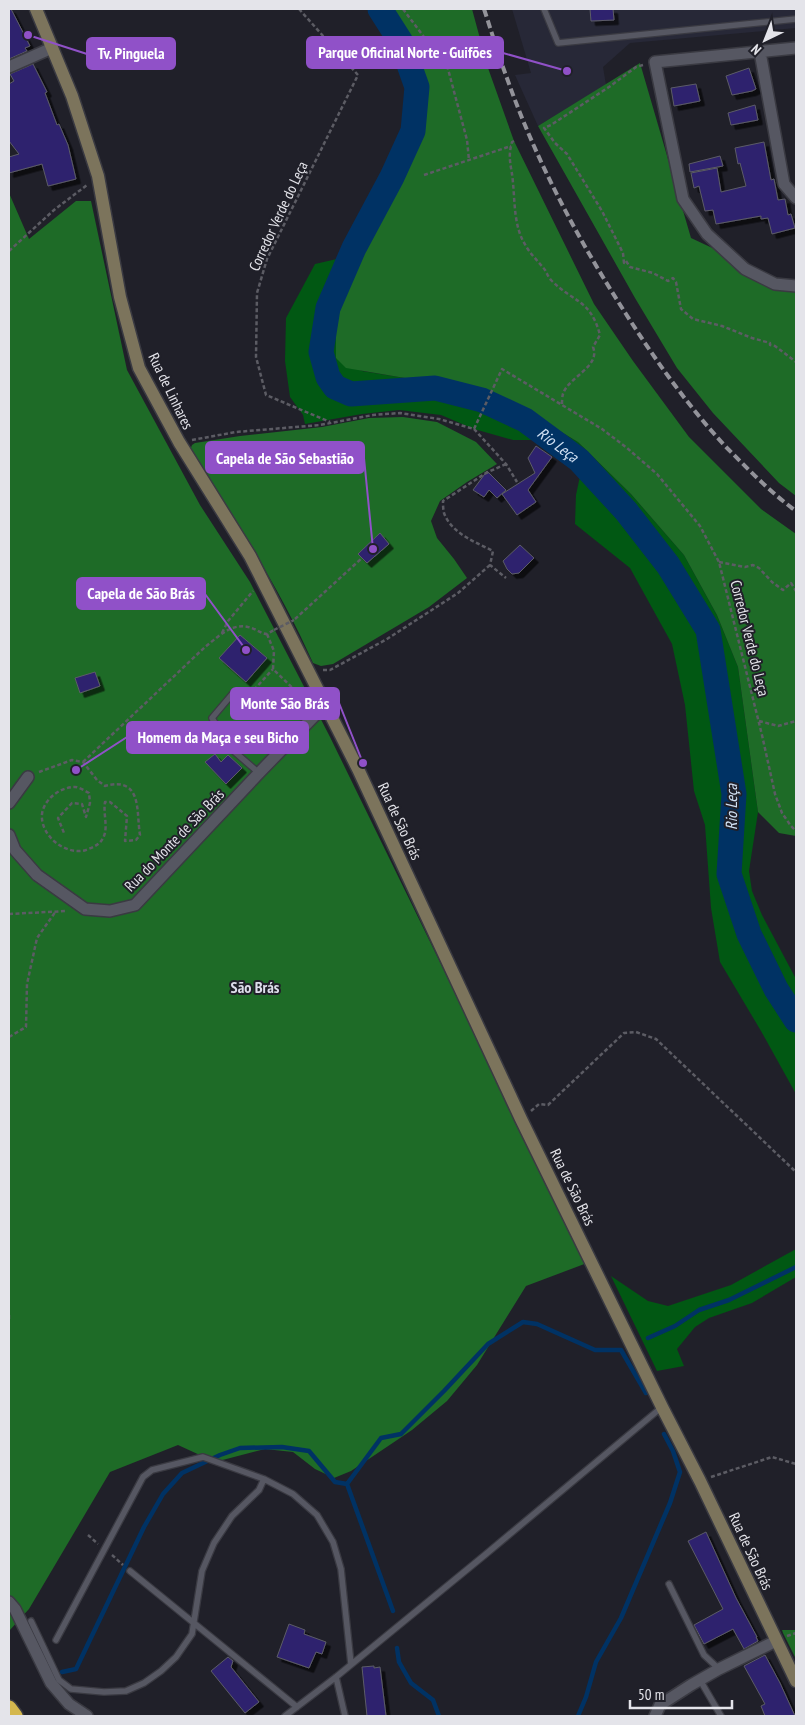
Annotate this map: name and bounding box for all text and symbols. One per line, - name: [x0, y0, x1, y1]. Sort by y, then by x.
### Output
- north arrow: [740, 15, 790, 65]
- callout: Parque Oficinal Norte - Guifões: [307, 37, 503, 68]
- callout: Tv. Pinguela: [87, 38, 175, 69]
- text: N: [747, 40, 765, 59]
- text: Parque Oficinal Norte - Guifões: [318, 42, 492, 62]
- text: Tv. Pinguela: [97, 43, 165, 63]
- street label: Corredor Verde do Leça: [244, 158, 312, 274]
- street label: Rua de Linhares: [144, 350, 198, 432]
- water label: Rio Leça: [534, 423, 584, 467]
- callout: Capela de São Sebastião: [206, 442, 364, 473]
- text: Capela de São Sebastião: [216, 448, 354, 468]
- callout: Capela de São Brás: [77, 578, 205, 609]
- street label: Corredor Verde do Leça: [726, 578, 774, 698]
- text: Capela de São Brás: [87, 583, 195, 603]
- callout: Monte São Brás: [231, 688, 339, 719]
- text: Monte São Brás: [241, 693, 330, 713]
- callout: Homem da Maça e seu Bicho: [127, 722, 308, 753]
- text: Homem da Maça e seu Bicho: [137, 727, 299, 747]
- street label: Rua de São Brás: [374, 779, 426, 863]
- water label: Rio Leça: [721, 782, 741, 830]
- street label: Rua do Monte de São Brás: [120, 785, 228, 895]
- district label: São Brás: [231, 977, 280, 997]
- street label: Rua de São Brás: [546, 1145, 600, 1229]
- street label: Rua de São Brás: [725, 1509, 777, 1593]
- scale bar: [630, 1678, 732, 1710]
- text: 50 m: [638, 1685, 664, 1704]

